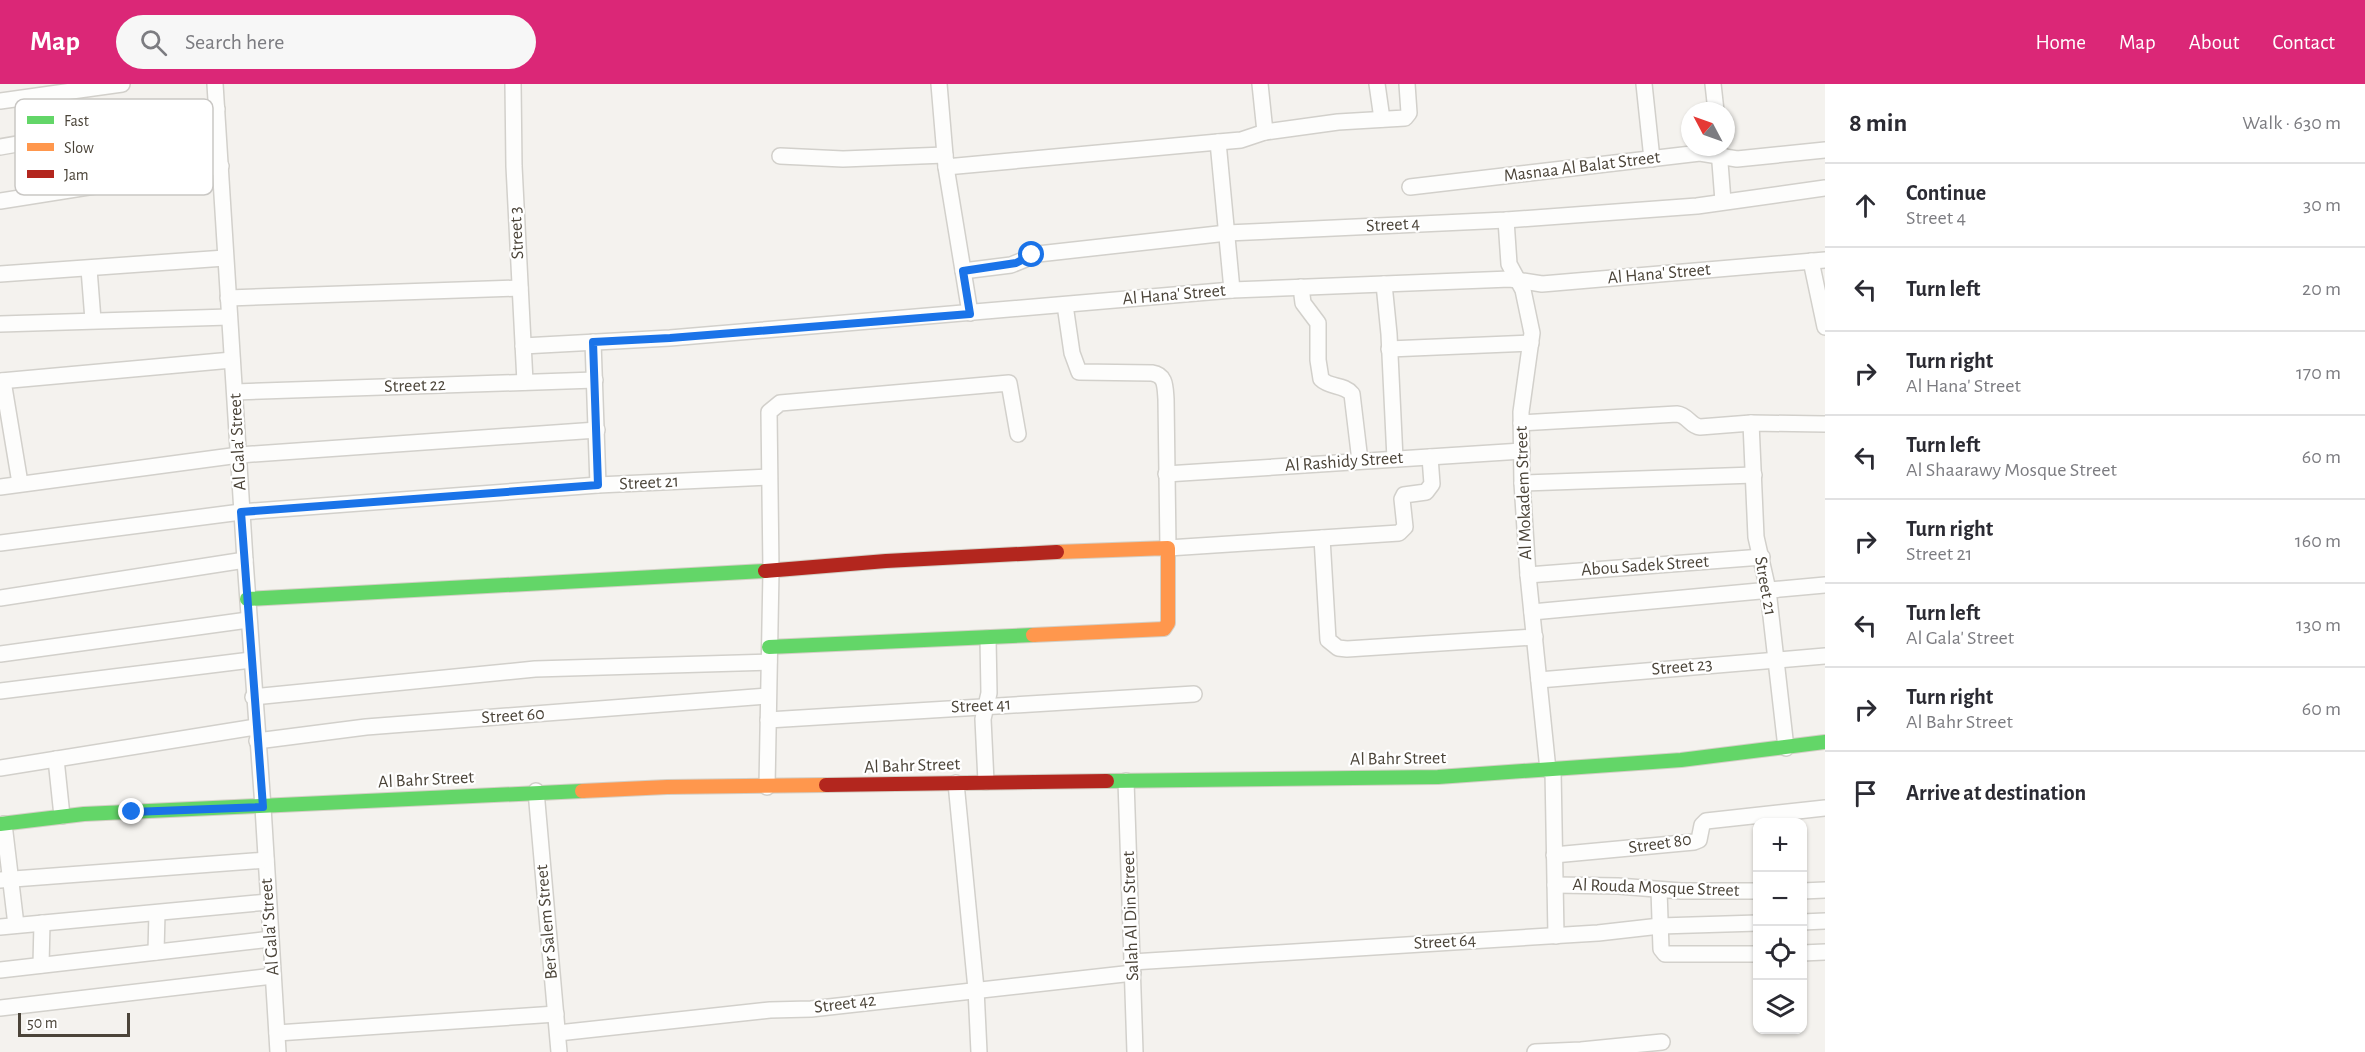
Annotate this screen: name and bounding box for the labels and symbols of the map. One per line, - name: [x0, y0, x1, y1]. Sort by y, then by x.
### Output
- legend: [15, 99, 213, 195]
- north arrow: [1681, 102, 1735, 156]
- text: Fast: [64, 113, 89, 129]
- text: Slow: [64, 140, 94, 156]
- street label: Masnaa Al Balat Street: [1503, 148, 1662, 186]
- text: Jam: [64, 167, 89, 183]
- street label: Street 3: [507, 206, 527, 260]
- street label: Street 4: [1366, 215, 1421, 235]
- route start: [1018, 241, 1044, 267]
- street label: Al Hana' Street: [1607, 261, 1712, 287]
- street label: Al Hana' Street: [1122, 282, 1227, 308]
- street label: Street 22: [384, 376, 446, 396]
- street label: Al Gala' Street: [226, 393, 250, 491]
- street label: Al Mokadem Street: [1513, 425, 1535, 560]
- street label: Al Rashidy Street: [1284, 449, 1404, 475]
- street label: Street 21: [619, 472, 679, 494]
- street label: Abou Sadek Street: [1580, 553, 1710, 579]
- street label: Street 21: [1751, 555, 1779, 617]
- street label: Street 23: [1651, 655, 1713, 679]
- street label: Street 41: [950, 695, 1012, 717]
- street label: Street 60: [481, 705, 545, 727]
- street label: Al Bahr Street: [1350, 749, 1446, 769]
- street label: Al Bahr Street: [864, 755, 961, 777]
- street label: Al Bahr Street: [378, 768, 475, 792]
- route end: [118, 798, 144, 824]
- street label: Street 80: [1627, 831, 1693, 857]
- street label: Salah Al Din Street: [1120, 850, 1142, 981]
- street label: Ber Salem Street: [533, 863, 561, 980]
- street label: Al Rouda Mosque Street: [1572, 876, 1740, 900]
- street label: Al Gala' Street: [258, 878, 282, 976]
- street label: Street 64: [1413, 931, 1477, 953]
- street label: Street 42: [813, 991, 877, 1017]
- scale bar: [18, 1010, 130, 1038]

